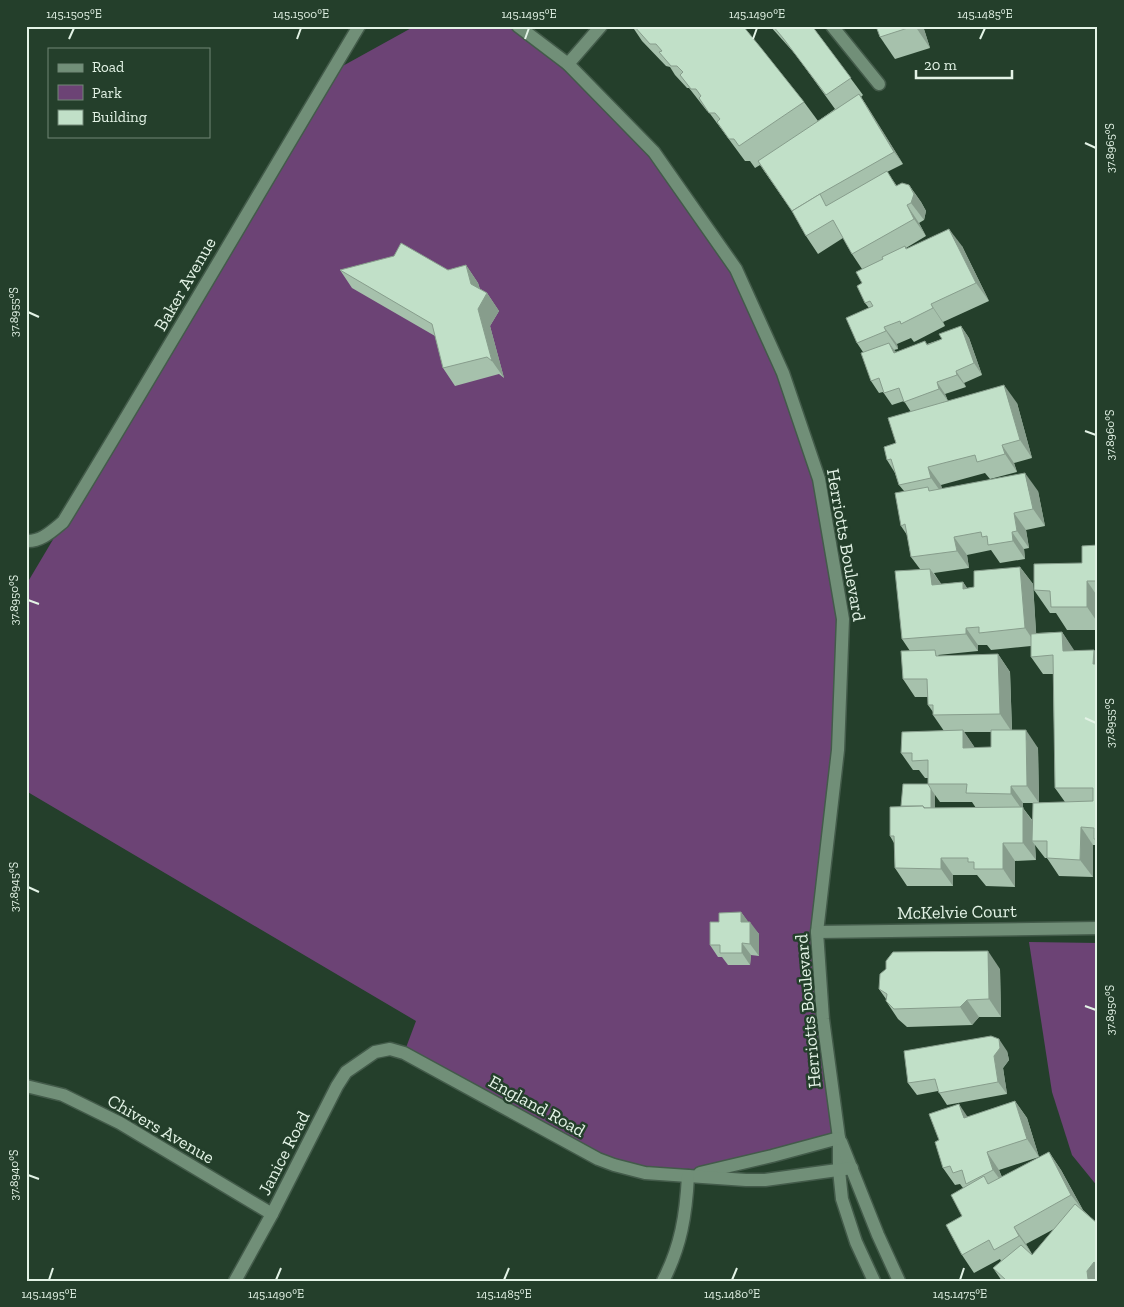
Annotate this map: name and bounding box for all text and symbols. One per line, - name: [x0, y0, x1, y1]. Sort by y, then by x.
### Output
- text: 145.1505°E: [46, 7, 102, 21]
- text: 145.1500°E: [273, 7, 329, 21]
- text: 145.1495°E: [501, 7, 557, 21]
- text: 145.1490°E: [729, 7, 785, 21]
- text: 145.1485°E: [957, 7, 1013, 21]
- legend: [48, 48, 210, 138]
- scale bar: [916, 48, 1013, 80]
- text: 20 m: [924, 56, 957, 74]
- text: Road: [92, 58, 125, 76]
- text: Park: [92, 84, 122, 102]
- text: Building: [92, 108, 147, 126]
- text: 37.8965°S: [1103, 123, 1117, 173]
- street label: Baker Avenue: [149, 233, 221, 335]
- text: 37.8955°S: [7, 287, 21, 337]
- text: 37.8960°S: [1103, 410, 1117, 460]
- street label: Herriotts Boulevard: [822, 467, 870, 623]
- text: 37.8950°S: [7, 575, 21, 625]
- text: 37.8955°S: [1103, 698, 1117, 748]
- text: 37.8945°S: [7, 862, 21, 912]
- street label: McKelvie Court: [897, 900, 1017, 924]
- street label: Herriotts Boulevard: [790, 933, 826, 1089]
- text: 37.8950°S: [1103, 985, 1117, 1035]
- street label: England Road: [485, 1070, 589, 1142]
- street label: Chivers Avenue: [104, 1090, 218, 1168]
- street label: Janice Road: [253, 1107, 315, 1199]
- text: 37.8940°S: [7, 1150, 21, 1200]
- text: 145.1495°E: [21, 1287, 77, 1301]
- text: 145.1490°E: [248, 1287, 304, 1301]
- text: 145.1485°E: [476, 1287, 532, 1301]
- text: 145.1480°E: [704, 1287, 760, 1301]
- text: 145.1475°E: [933, 1287, 987, 1301]

